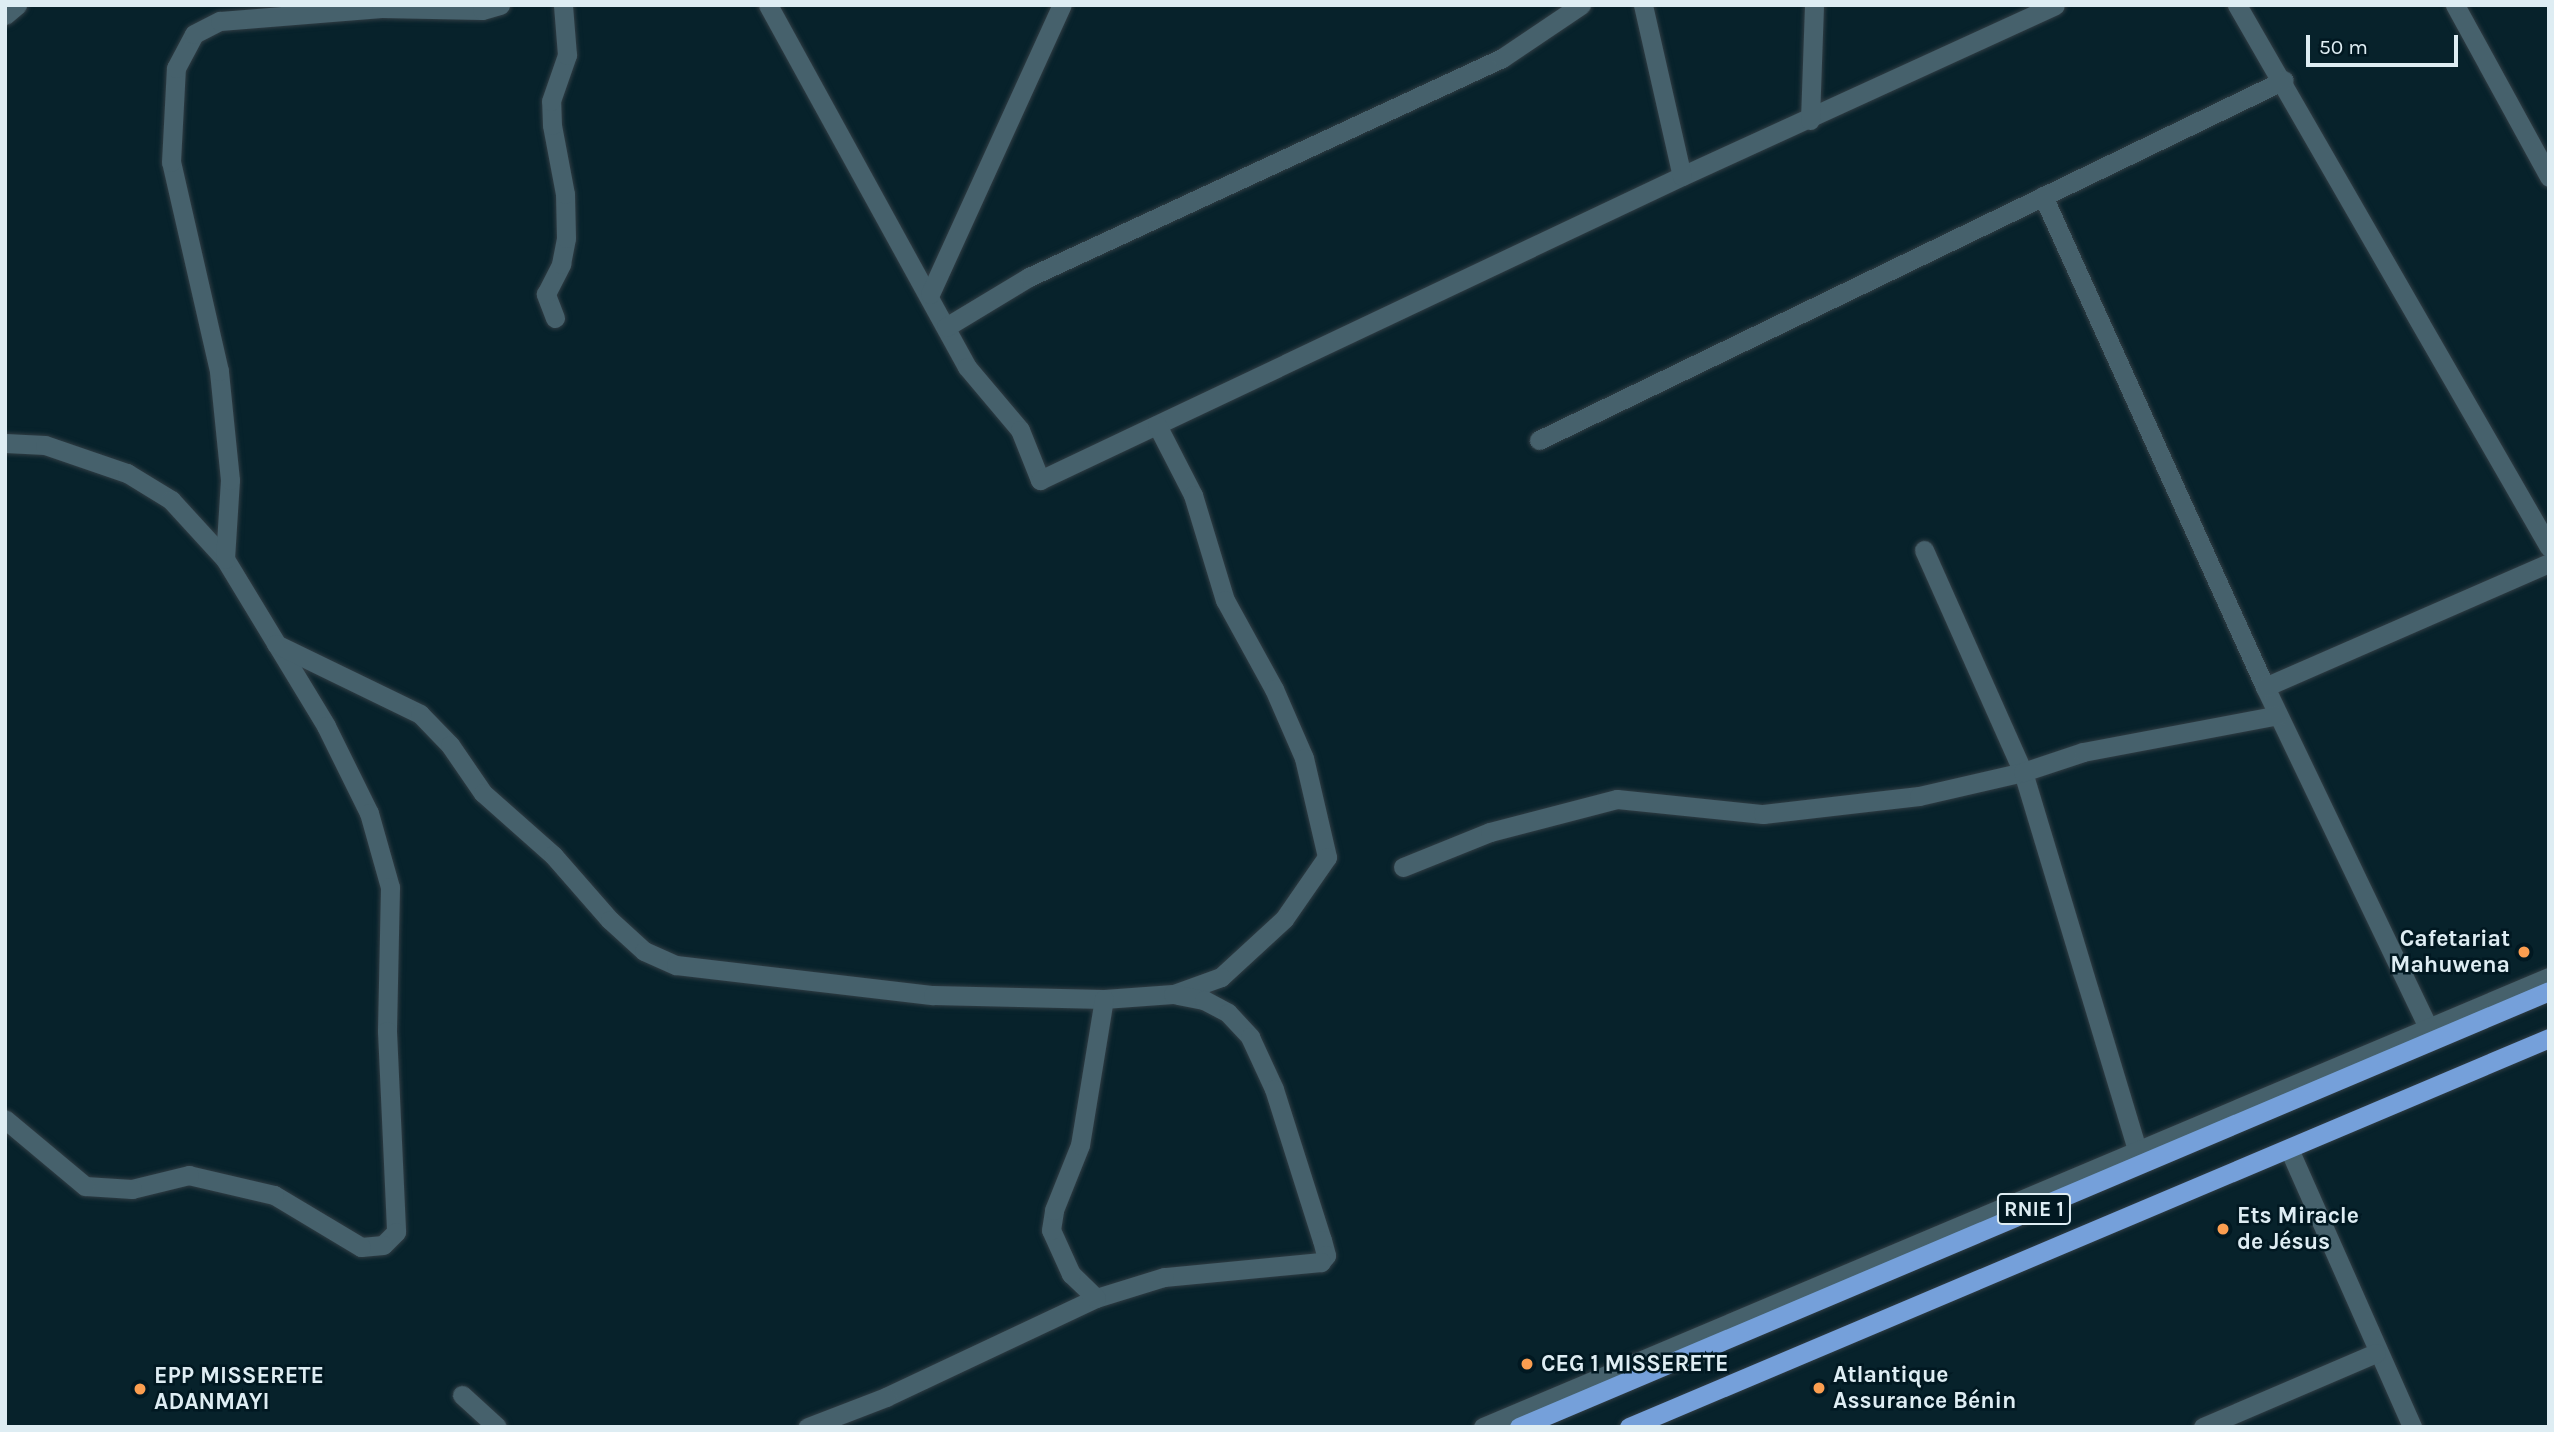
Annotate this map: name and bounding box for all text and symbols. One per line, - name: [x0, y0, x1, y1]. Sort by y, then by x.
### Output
- scale bar: [2309, 21, 2461, 65]
- text: 50 m: [2319, 35, 2368, 59]
- place label: Cafetariat Mahuwena: [2390, 925, 2510, 979]
- marker: Cafetariat Mahuwena: [2516, 944, 2532, 960]
- road number: RNIE 1: [1996, 1192, 2072, 1226]
- place label: Ets Miracle de Jésus: [2237, 1202, 2359, 1256]
- marker: Ets Miracle de Jésus: [2215, 1221, 2231, 1237]
- place label: CEG 1 MISSERETE: [1541, 1350, 1728, 1378]
- marker: CEG 1 MISSERETE: [1519, 1356, 1535, 1372]
- place label: Atlantique Assurance Bénin: [1833, 1361, 2016, 1415]
- place label: EPP MISSERETE ADANMAYI: [154, 1362, 324, 1416]
- marker: Atlantique Assurance Bénin: [1811, 1380, 1827, 1396]
- marker: EPP MISSERETE ADANMAYI: [132, 1381, 148, 1397]

